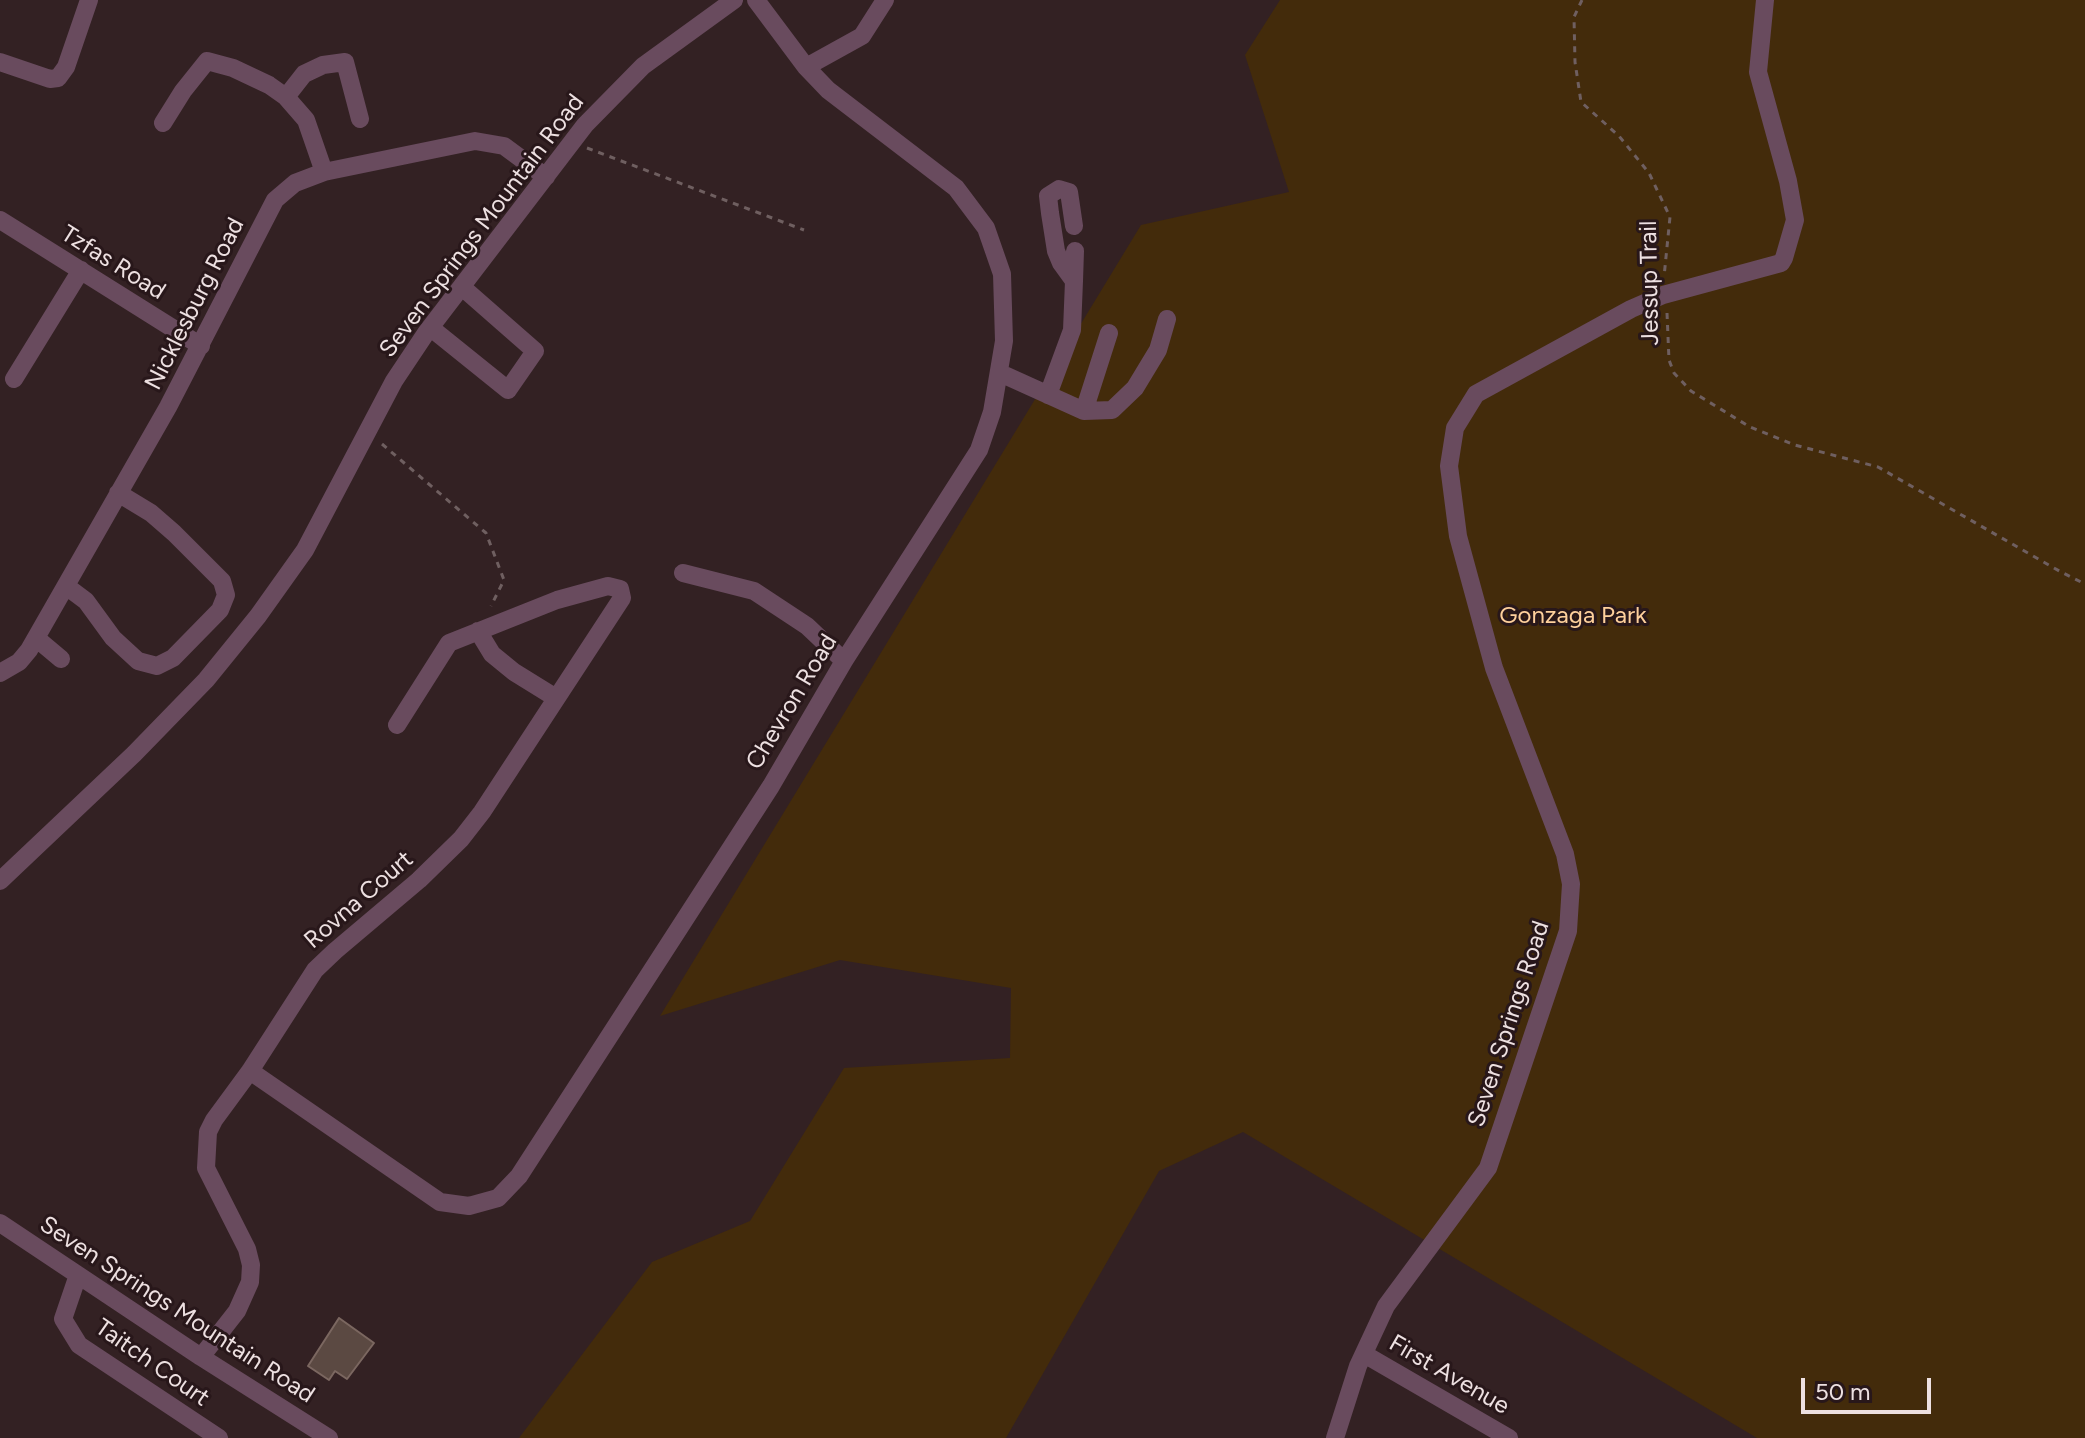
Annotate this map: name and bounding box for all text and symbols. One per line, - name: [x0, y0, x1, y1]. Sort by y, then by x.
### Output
- street label: Seven Springs Mountain Road: [374, 89, 590, 363]
- street label: Nicklesburg Road: [139, 213, 251, 395]
- street label: Tzfas Road: [56, 220, 170, 306]
- street label: Jessup Trail: [1635, 220, 1665, 346]
- park label: Gonzaga Park: [1499, 602, 1647, 630]
- street label: Chevron Road: [740, 629, 844, 775]
- street label: Rovna Court: [299, 845, 419, 955]
- street label: Seven Springs Road: [1462, 918, 1556, 1130]
- street label: Seven Springs Mountain Road: [34, 1210, 320, 1410]
- street label: Taitch Court: [89, 1313, 215, 1413]
- street label: First Avenue: [1384, 1329, 1514, 1421]
- scale bar: [1805, 1362, 1935, 1412]
- text: 50 m: [1815, 1377, 1871, 1406]

